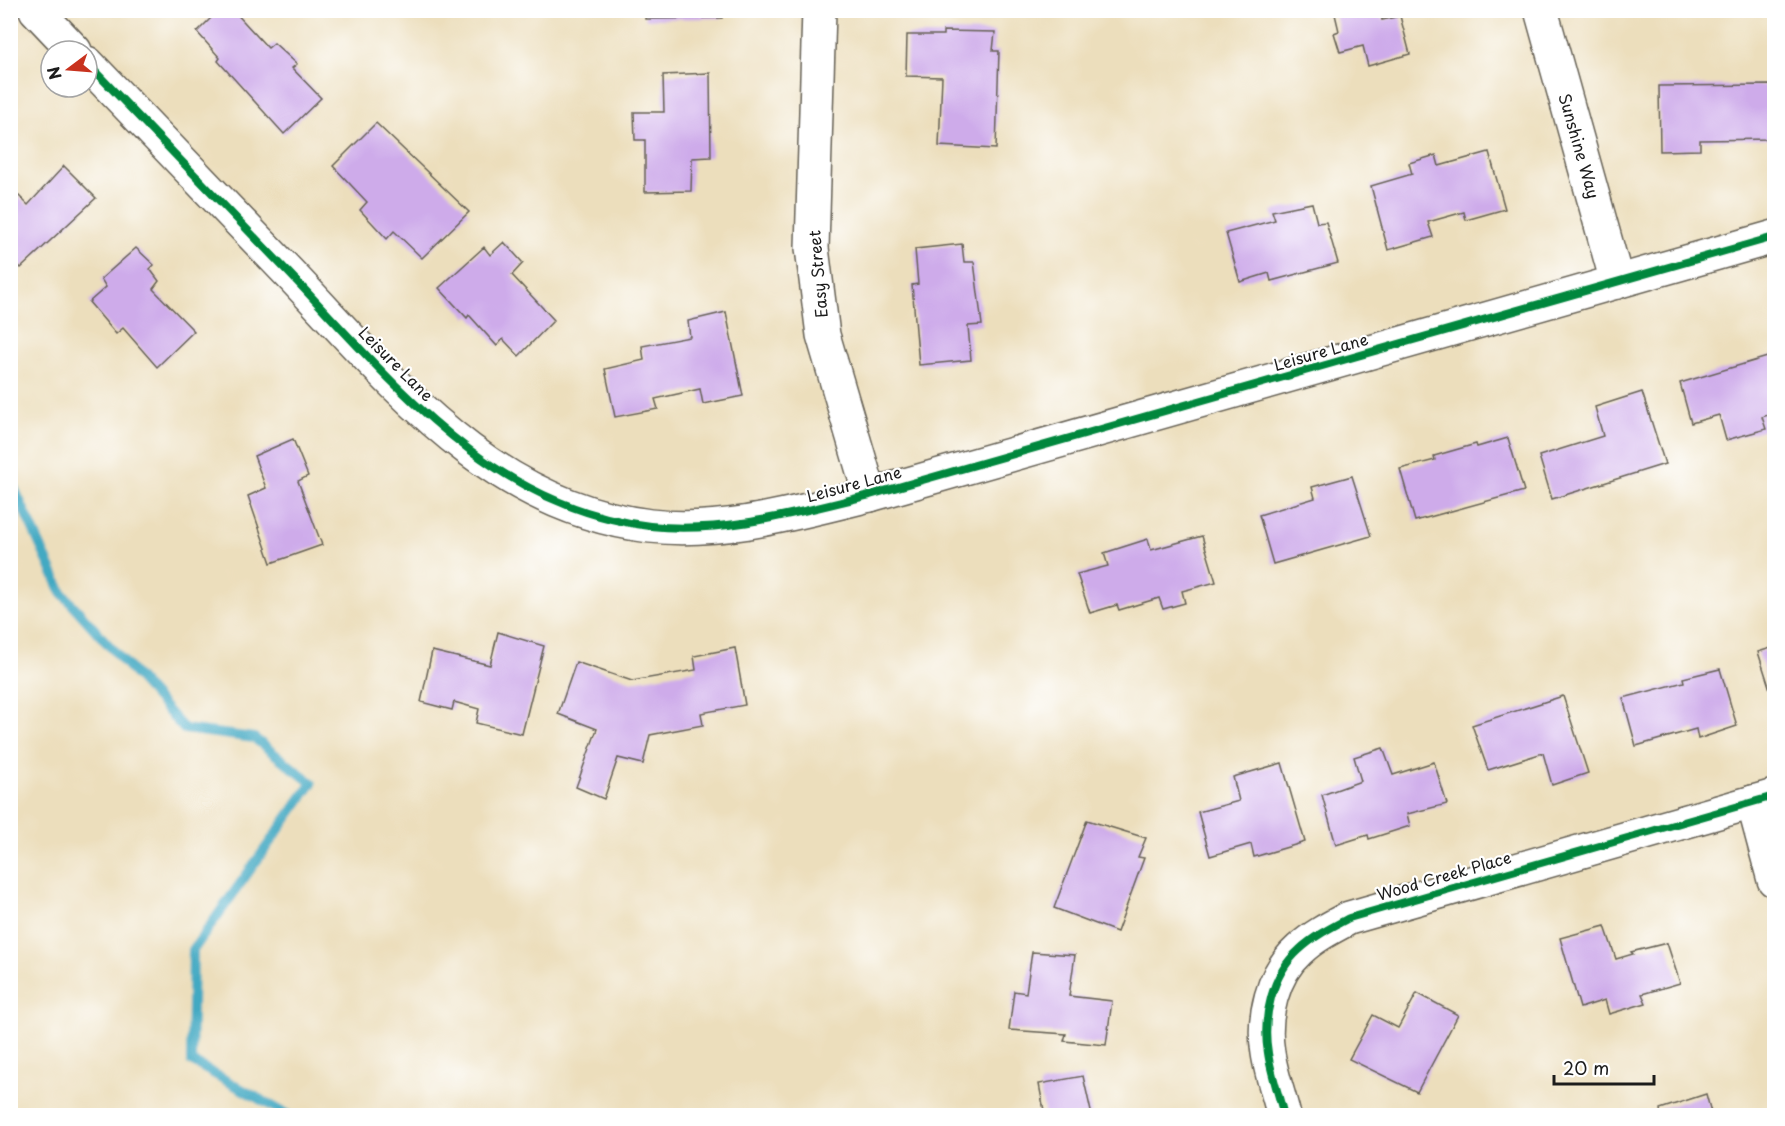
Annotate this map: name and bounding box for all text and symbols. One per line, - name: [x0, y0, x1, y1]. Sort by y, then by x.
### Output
- north arrow: [39, 39, 99, 99]
- text: N: [40, 64, 67, 83]
- street label: Sunshine Way: [1553, 90, 1606, 201]
- street label: Easy Street: [801, 229, 833, 319]
- street label: Leisure Lane: [354, 320, 440, 406]
- street label: Leisure Lane: [1271, 326, 1371, 376]
- street label: Leisure Lane: [804, 459, 904, 507]
- street label: Wood Creek Place: [1374, 844, 1514, 906]
- scale bar: [1554, 1048, 1654, 1086]
- text: 20 m: [1563, 1054, 1609, 1081]

